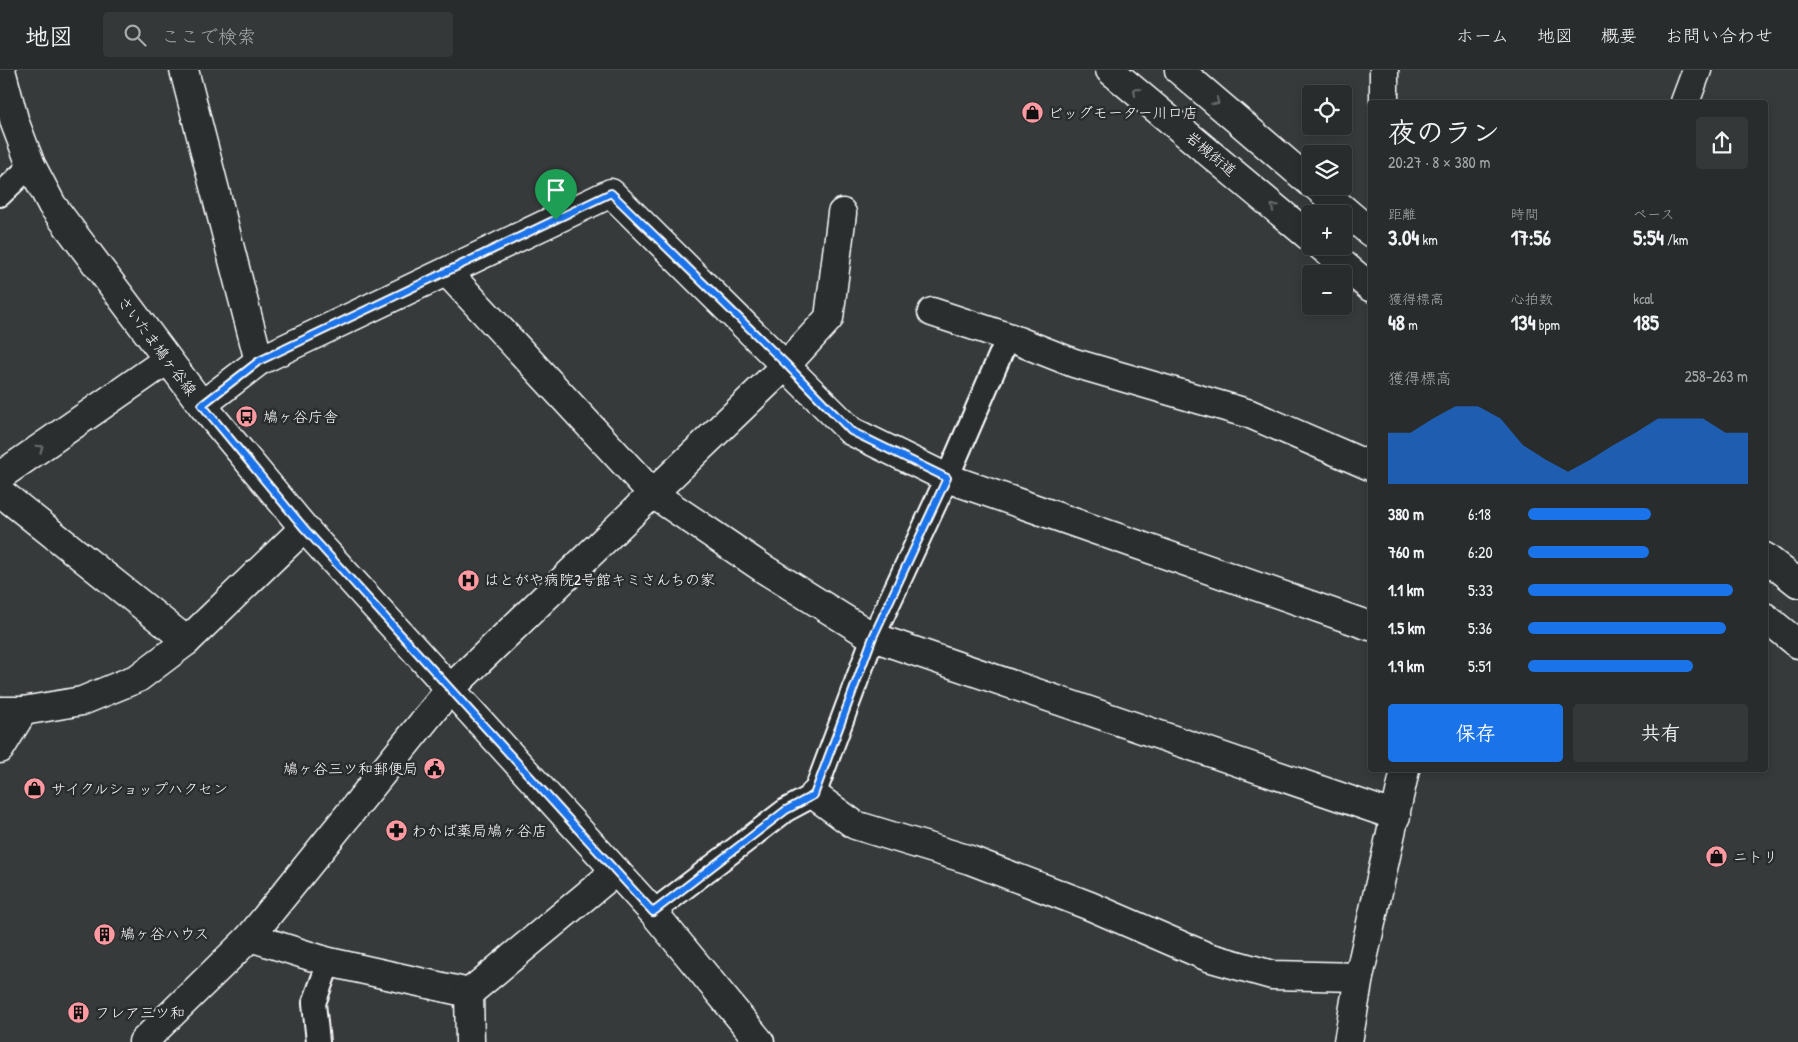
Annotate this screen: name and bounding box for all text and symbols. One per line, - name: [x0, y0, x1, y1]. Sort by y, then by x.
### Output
- search box: [103, 12, 453, 57]
- text: 地図: [25, 20, 73, 52]
- icon: search: [121, 21, 149, 49]
- text: ここで検索: [161, 23, 256, 49]
- text: ホーム: [1456, 23, 1509, 48]
- text: 地図: [1537, 23, 1573, 48]
- text: 概要: [1601, 23, 1637, 48]
- text: お問い合わせ: [1665, 23, 1773, 48]
- map controls: [1302, 85, 1352, 315]
- button: locate: [1302, 85, 1352, 135]
- one-way arrow: [1132, 88, 1141, 97]
- one-way arrow: [1210, 96, 1219, 105]
- shop icon: ビッグモーター川口店: [1020, 101, 1044, 125]
- place label: ビッグモーター川口店: [1048, 102, 1198, 123]
- text: 夜のラン: [1388, 113, 1500, 151]
- button: share: [1696, 117, 1748, 169]
- street label: 岩槻街道: [1182, 126, 1241, 181]
- button: layers: [1302, 145, 1352, 195]
- text: 20:27 · 8 × 380 m: [1388, 151, 1490, 173]
- pin: [535, 169, 577, 220]
- icon: arrive: [542, 176, 570, 204]
- one-way arrow: [1271, 204, 1280, 212]
- text: 距離: [1388, 204, 1416, 223]
- text: 時間: [1511, 204, 1539, 223]
- text: ペース: [1633, 204, 1675, 223]
- button: +: [1302, 205, 1352, 255]
- text: 3.04: [1388, 223, 1419, 252]
- text: 17:56: [1511, 223, 1551, 252]
- text: 5:54: [1633, 223, 1664, 252]
- text: km: [1419, 230, 1438, 249]
- text: /km: [1664, 230, 1688, 249]
- button: −: [1302, 265, 1352, 315]
- text: 獲得標高: [1388, 289, 1444, 308]
- text: 心拍数: [1511, 289, 1553, 308]
- text: kcal: [1633, 289, 1654, 308]
- street label: さいたま鳩ヶ谷線: [113, 292, 202, 400]
- text: 48: [1388, 308, 1405, 337]
- text: 134: [1511, 308, 1536, 337]
- text: 185: [1633, 308, 1659, 337]
- text: m: [1405, 315, 1418, 334]
- text: bpm: [1536, 315, 1560, 334]
- text: 258–263 m: [1684, 365, 1748, 387]
- text: 獲得標高: [1388, 367, 1452, 389]
- bus stop icon: 鳩ヶ谷庁舎: [235, 405, 259, 429]
- place label: 鳩ヶ谷庁舎: [263, 406, 338, 427]
- one-way arrow: [34, 445, 44, 454]
- text: 380 m: [1388, 503, 1424, 525]
- text: 6:18: [1468, 503, 1491, 525]
- text: 760 m: [1388, 541, 1424, 563]
- text: 6:20: [1468, 541, 1493, 563]
- hospital icon: はとがや病院2号館キミさんちの家: [456, 568, 480, 592]
- place label: はとがや病院2号館キミさんちの家: [484, 569, 715, 590]
- text: 1.1 km: [1388, 579, 1424, 601]
- text: 5:33: [1468, 579, 1493, 601]
- text: 1.5 km: [1388, 617, 1425, 639]
- text: 5:36: [1468, 617, 1492, 639]
- text: 1.9 km: [1388, 655, 1424, 677]
- text: 5:51: [1468, 655, 1491, 677]
- button: 保存: [1388, 704, 1563, 762]
- button: 共有: [1573, 704, 1748, 762]
- public building icon: 鳩ヶ谷三ツ和郵便局: [422, 757, 446, 781]
- place label: 鳩ヶ谷三ツ和郵便局: [283, 758, 418, 779]
- shop icon: サイクルショップハクセン: [23, 777, 47, 801]
- place label: サイクルショップハクセン: [51, 778, 228, 799]
- pharmacy icon: わかば薬局鳩ヶ谷店: [384, 819, 408, 843]
- place label: わかば薬局鳩ヶ谷店: [412, 820, 547, 841]
- shop icon: ニトリ: [1705, 845, 1729, 869]
- place label: ニトリ: [1733, 846, 1778, 867]
- building icon: 鳩ヶ谷ハウス: [92, 922, 116, 946]
- place label: 鳩ヶ谷ハウス: [120, 923, 209, 944]
- building icon: フレア三ツ和: [67, 1001, 91, 1025]
- place label: フレア三ツ和: [95, 1002, 185, 1023]

